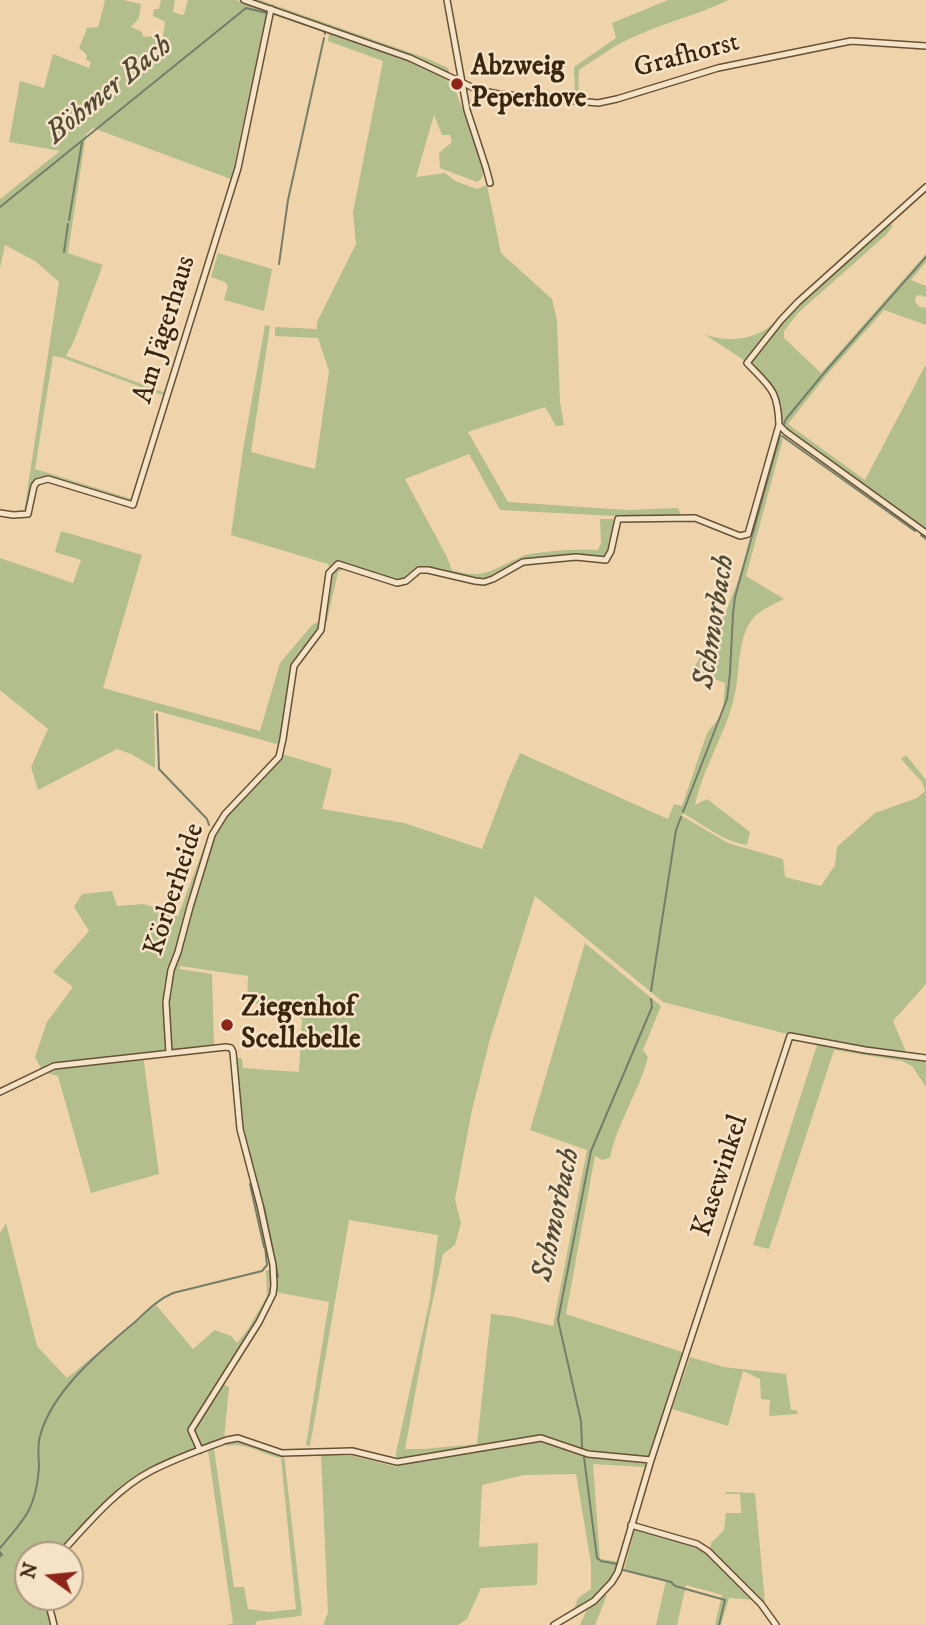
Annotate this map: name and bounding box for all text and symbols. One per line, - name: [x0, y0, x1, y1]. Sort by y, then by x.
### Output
- street label: Grafhorst: [631, 27, 743, 87]
- water label: Böhmer Bach: [39, 29, 181, 153]
- place label: Abzweig Peperhove: [471, 51, 586, 117]
- marker: Abzweig Peperhove: [449, 76, 465, 92]
- street label: Am Jägerhaus: [128, 252, 204, 408]
- water label: Schmorbach: [688, 552, 744, 692]
- street label: Körberheide: [139, 820, 213, 960]
- place label: Ziegenhof Scellebelle: [241, 992, 361, 1058]
- marker: Ziegenhof Scellebelle: [219, 1017, 235, 1033]
- street label: Kasewinkel: [687, 1111, 757, 1241]
- water label: Schmorbach: [526, 1145, 590, 1285]
- north arrow: [14, 1541, 84, 1611]
- text: N: [17, 1560, 43, 1581]

